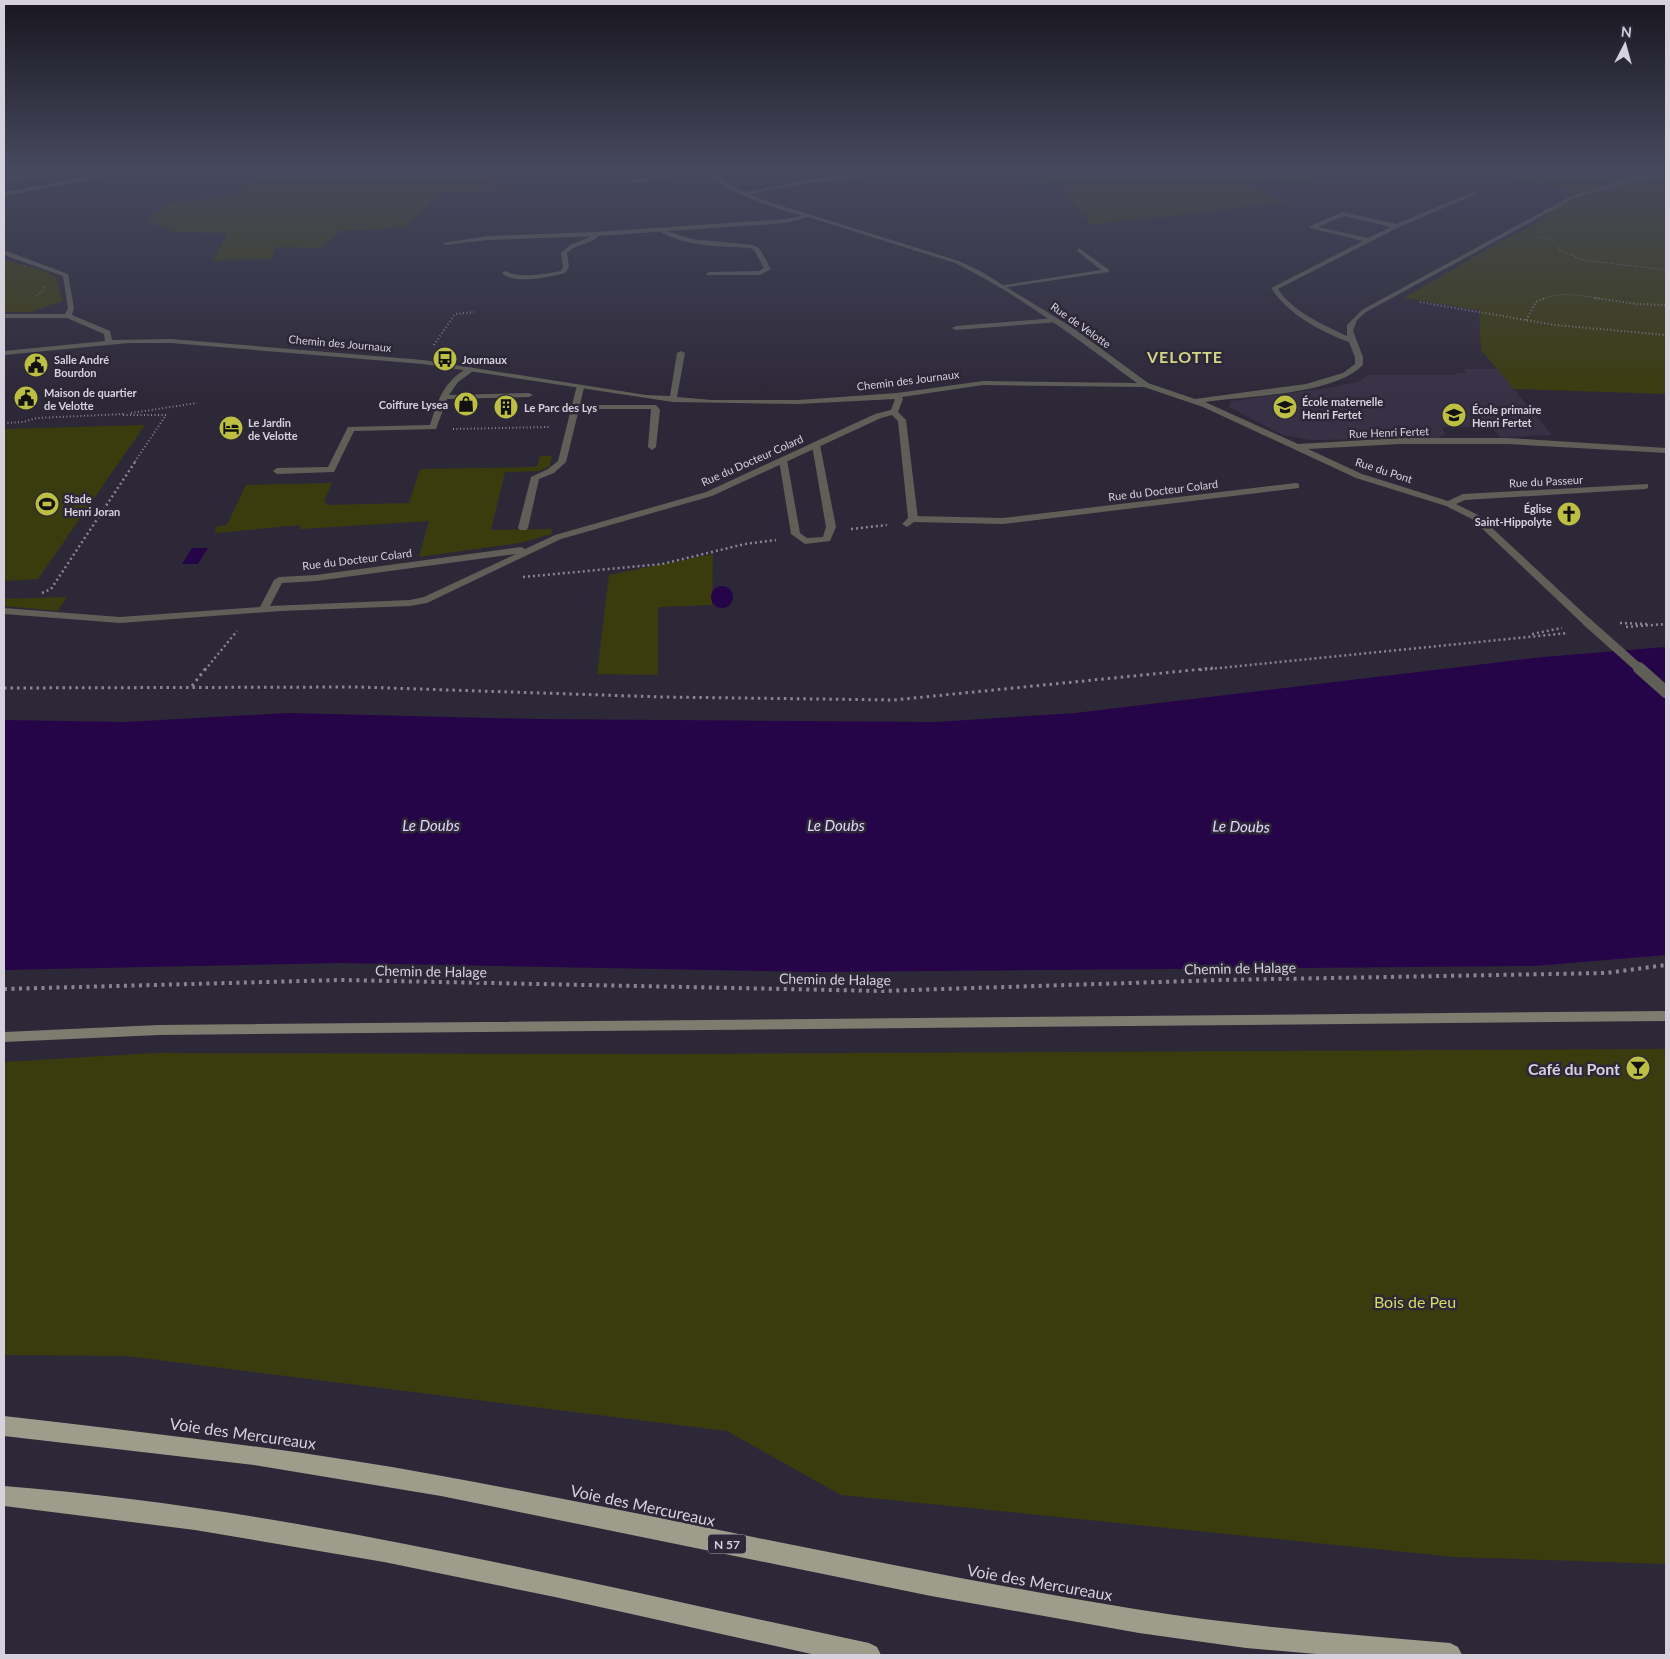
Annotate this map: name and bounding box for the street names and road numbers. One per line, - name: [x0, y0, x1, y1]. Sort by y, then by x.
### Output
- street label: Rue de Velotte: [1048, 300, 1114, 351]
- street label: Chemin des Journaux: [288, 332, 392, 354]
- street label: Chemin des Journaux: [856, 367, 961, 393]
- street label: Rue Henri Fertet: [1349, 424, 1429, 440]
- street label: Rue du Docteur Colard: [699, 432, 805, 488]
- street label: Rue du Pont: [1354, 455, 1414, 485]
- street label: Rue du Passeur: [1509, 473, 1583, 489]
- street label: Rue du Docteur Colard: [1107, 477, 1219, 503]
- street label: Rue du Docteur Colard: [301, 546, 413, 572]
- street label: Chemin de Halage: [1184, 959, 1296, 977]
- street label: Chemin de Halage: [375, 962, 487, 980]
- street label: Chemin de Halage: [779, 970, 891, 988]
- street label: Voie des Mercureaux: [169, 1413, 317, 1453]
- street label: Voie des Mercureaux: [569, 1480, 717, 1530]
- road number: N 57: [708, 1535, 746, 1554]
- street label: Voie des Mercureaux: [966, 1560, 1114, 1604]

